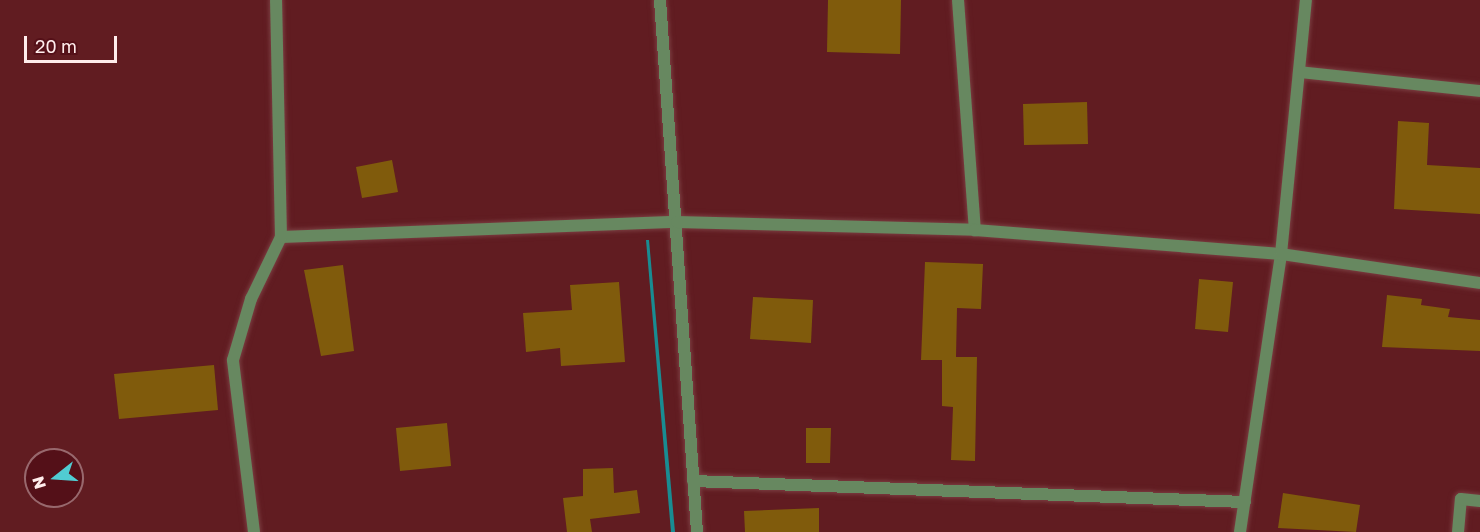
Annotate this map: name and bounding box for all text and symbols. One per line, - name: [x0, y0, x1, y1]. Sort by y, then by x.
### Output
- scale bar: [27, 24, 120, 62]
- text: 20 m: [35, 35, 77, 57]
- north arrow: [24, 448, 84, 508]
- text: N: [27, 474, 50, 491]

